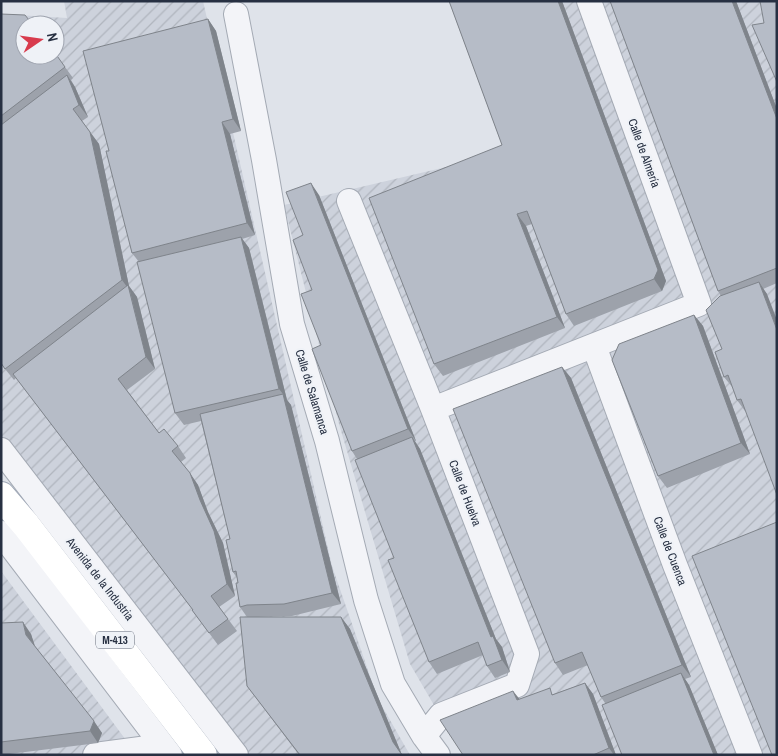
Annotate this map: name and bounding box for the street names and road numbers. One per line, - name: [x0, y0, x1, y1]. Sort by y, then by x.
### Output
- street label: Calle de Almería: [624, 116, 664, 190]
- street label: Calle de Salamanca: [291, 348, 333, 437]
- street label: Calle de Huelva: [445, 458, 485, 529]
- street label: Calle de Cuenca: [649, 514, 691, 588]
- street label: Avenida de la Industria: [62, 533, 138, 624]
- road number: M-413: [96, 632, 134, 648]

